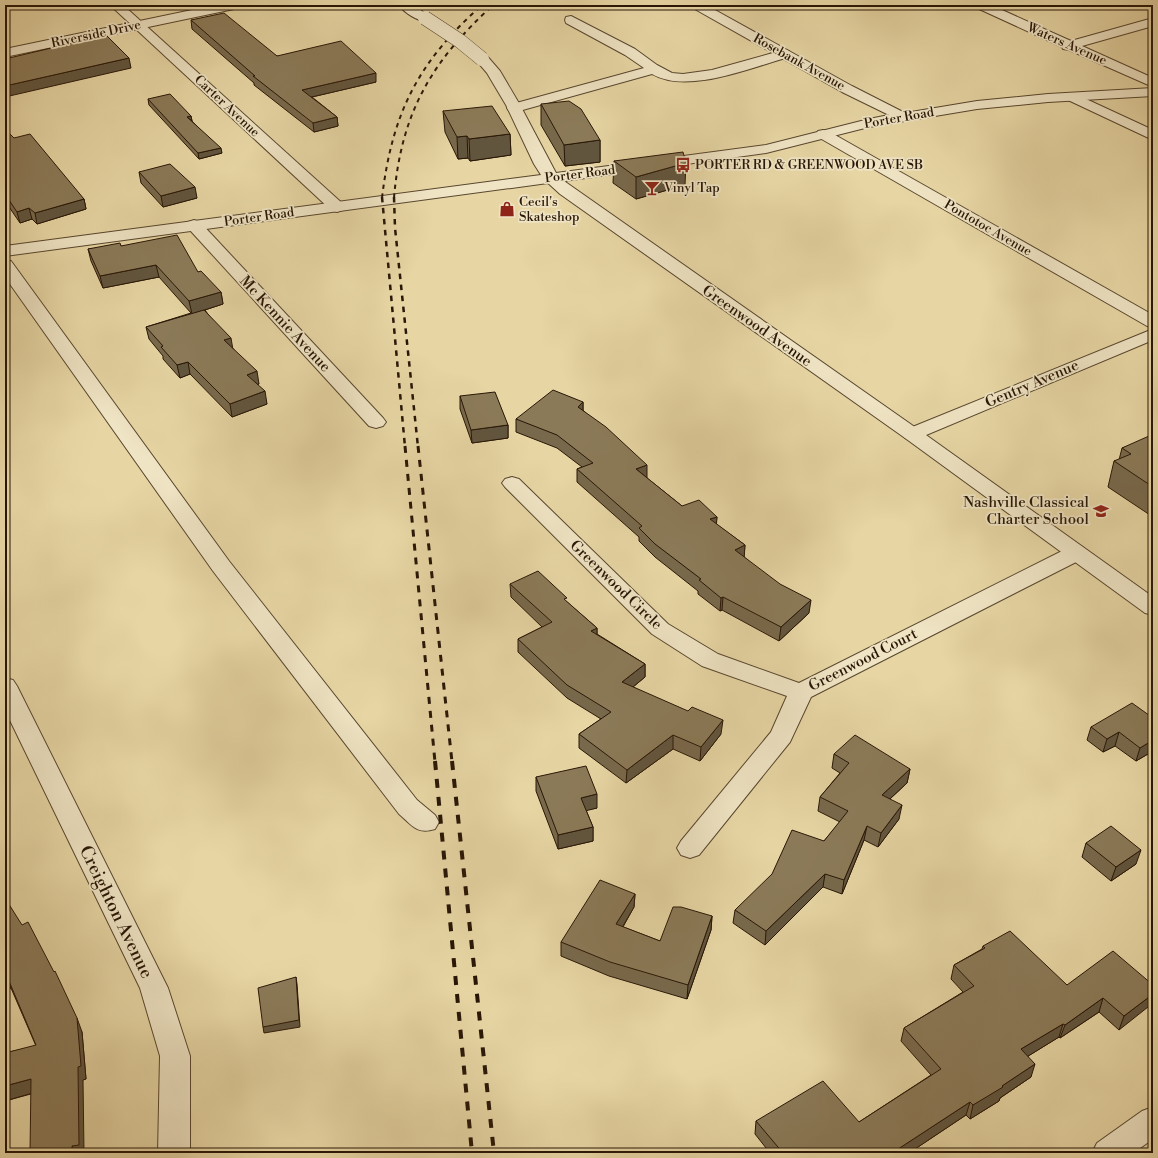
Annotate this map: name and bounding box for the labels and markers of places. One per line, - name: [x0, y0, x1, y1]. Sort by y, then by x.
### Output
- bus stop icon: PORTER RD & GREENWOOD AVE SB: [674, 156, 692, 174]
- place label: PORTER RD & GREENWOOD AVE SB: [695, 157, 923, 173]
- bar icon: Vinyl Tap: [643, 179, 661, 197]
- place label: Vinyl Tap: [663, 180, 720, 196]
- place label: Cecil's Skateshop: [519, 194, 580, 225]
- shop icon: Cecil's Skateshop: [498, 200, 516, 218]
- place label: Nashville Classical Charter School: [963, 493, 1090, 529]
- school or university icon: Nashville Classical Charter School: [1092, 502, 1110, 520]

